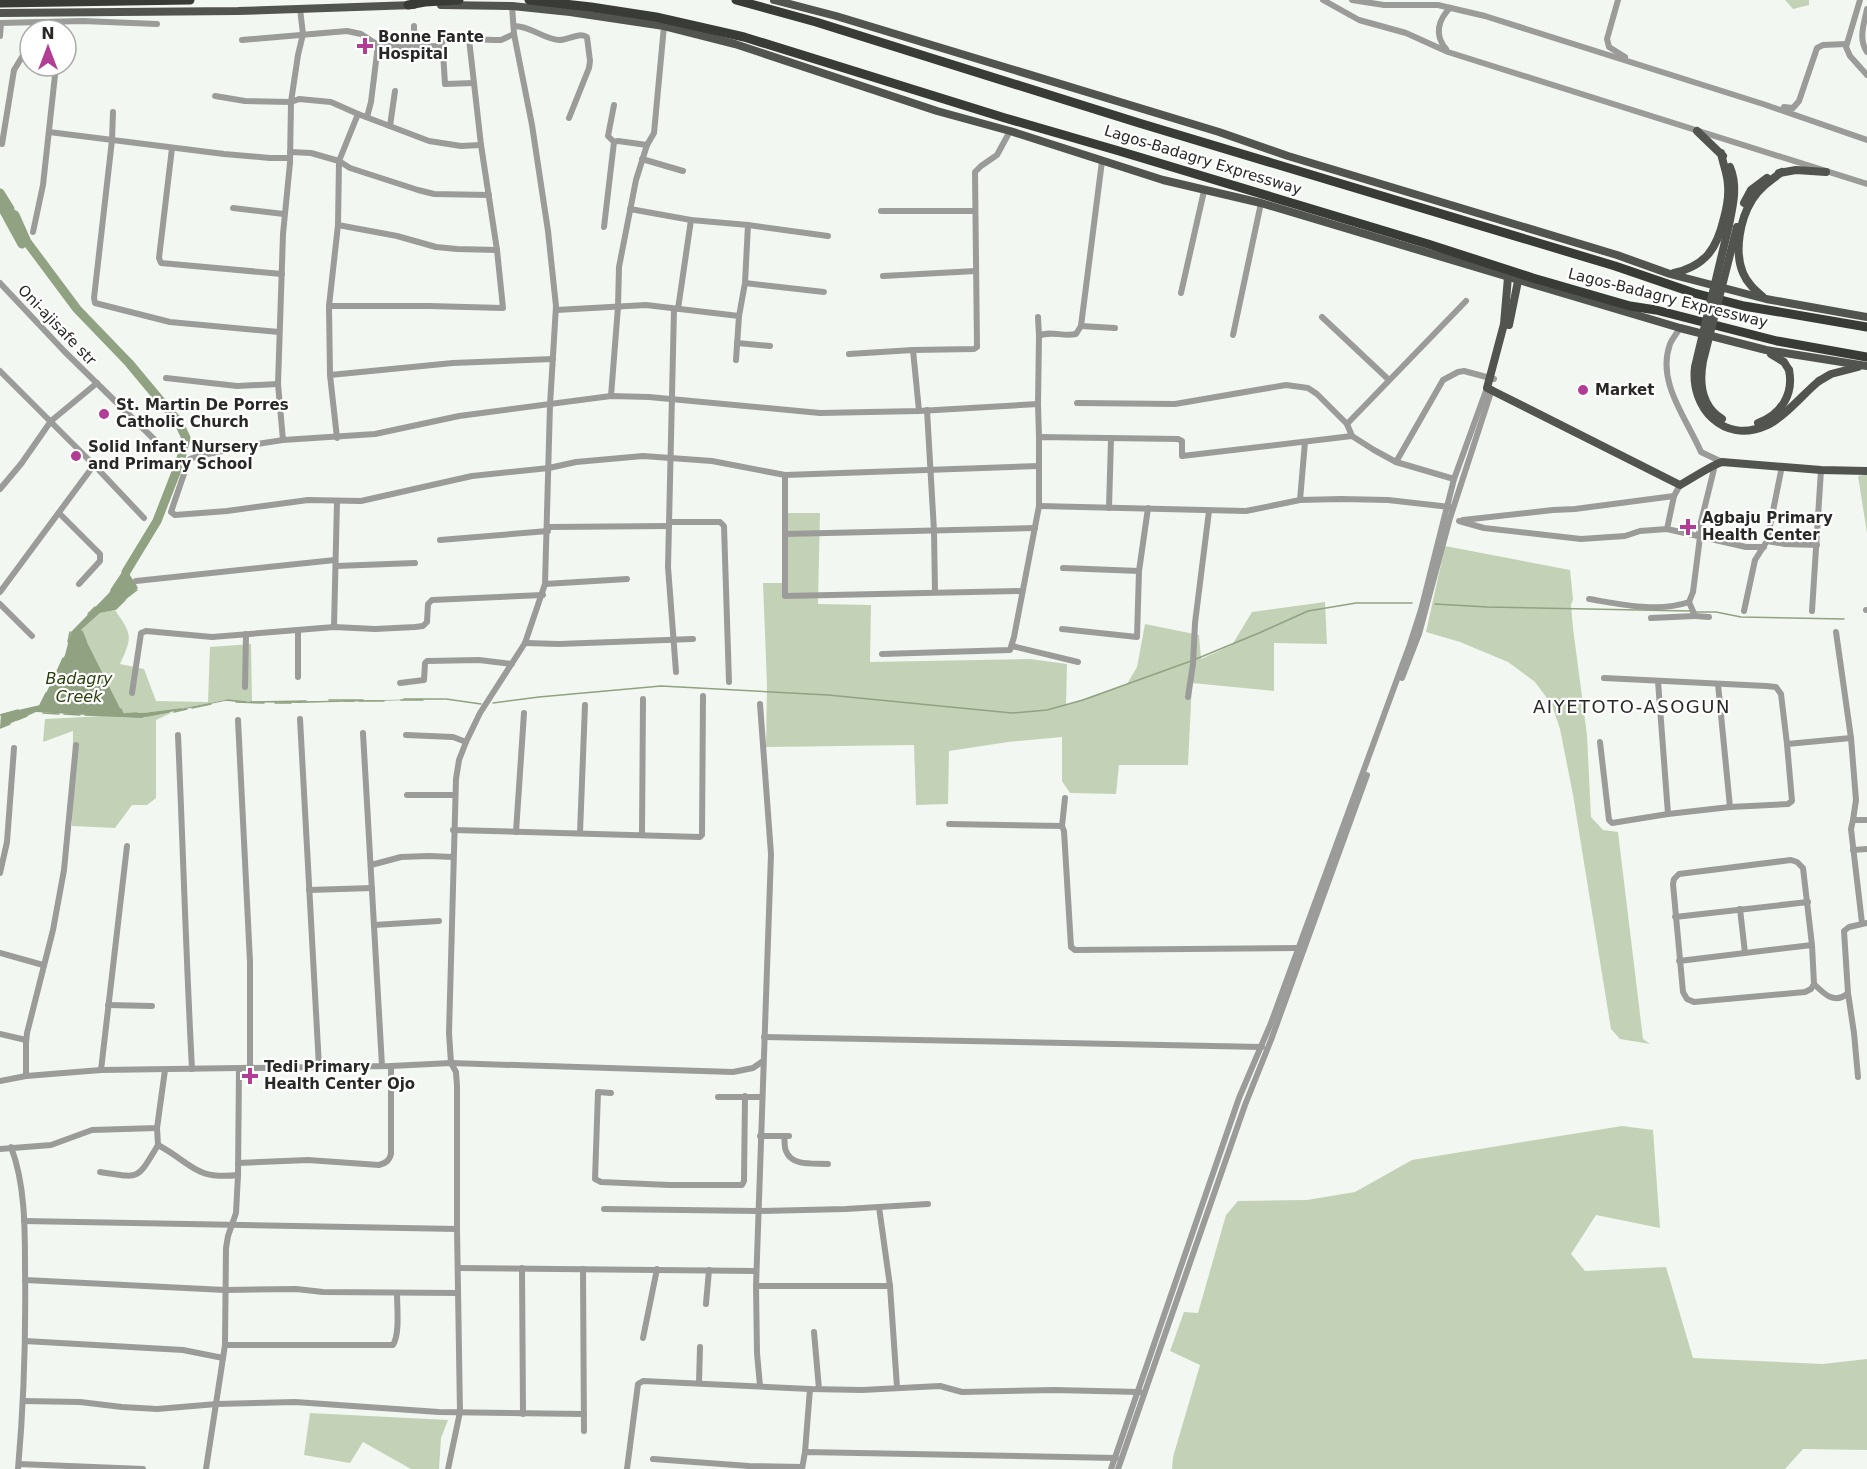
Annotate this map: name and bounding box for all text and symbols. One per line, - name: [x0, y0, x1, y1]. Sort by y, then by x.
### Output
- north arrow: [18, 18, 78, 78]
- text: N: [41, 24, 55, 43]
- place label: Bonne Fante Hospital: [378, 28, 484, 63]
- marker: Bonne Fante Hospital: [356, 37, 374, 55]
- street label: Lagos-Badagry Expressway: [1102, 121, 1304, 199]
- street label: Lagos-Badagry Expressway: [1566, 264, 1770, 332]
- street label: Oni-ajisafe str: [14, 281, 100, 369]
- place label: Market: [1595, 381, 1654, 399]
- marker: Market: [1576, 383, 1590, 397]
- place label: St. Martin De Porres Catholic Church: [116, 396, 289, 431]
- marker: St. Martin De Porres Catholic Church: [97, 407, 111, 421]
- place label: Solid Infant Nursery and Primary School: [88, 438, 258, 473]
- marker: Solid Infant Nursery and Primary School: [69, 449, 83, 463]
- place label: Agbaju Primary Health Center: [1702, 509, 1833, 544]
- marker: Agbaju Primary Health Center: [1679, 518, 1697, 536]
- water label: Badagry Creek: [46, 669, 113, 706]
- district label: AIYETOTO-ASOGUN: [1533, 696, 1731, 717]
- place label: Tedi Primary Health Center Ojo: [264, 1058, 415, 1093]
- marker: Tedi Primary Health Center Ojo: [241, 1067, 259, 1085]

